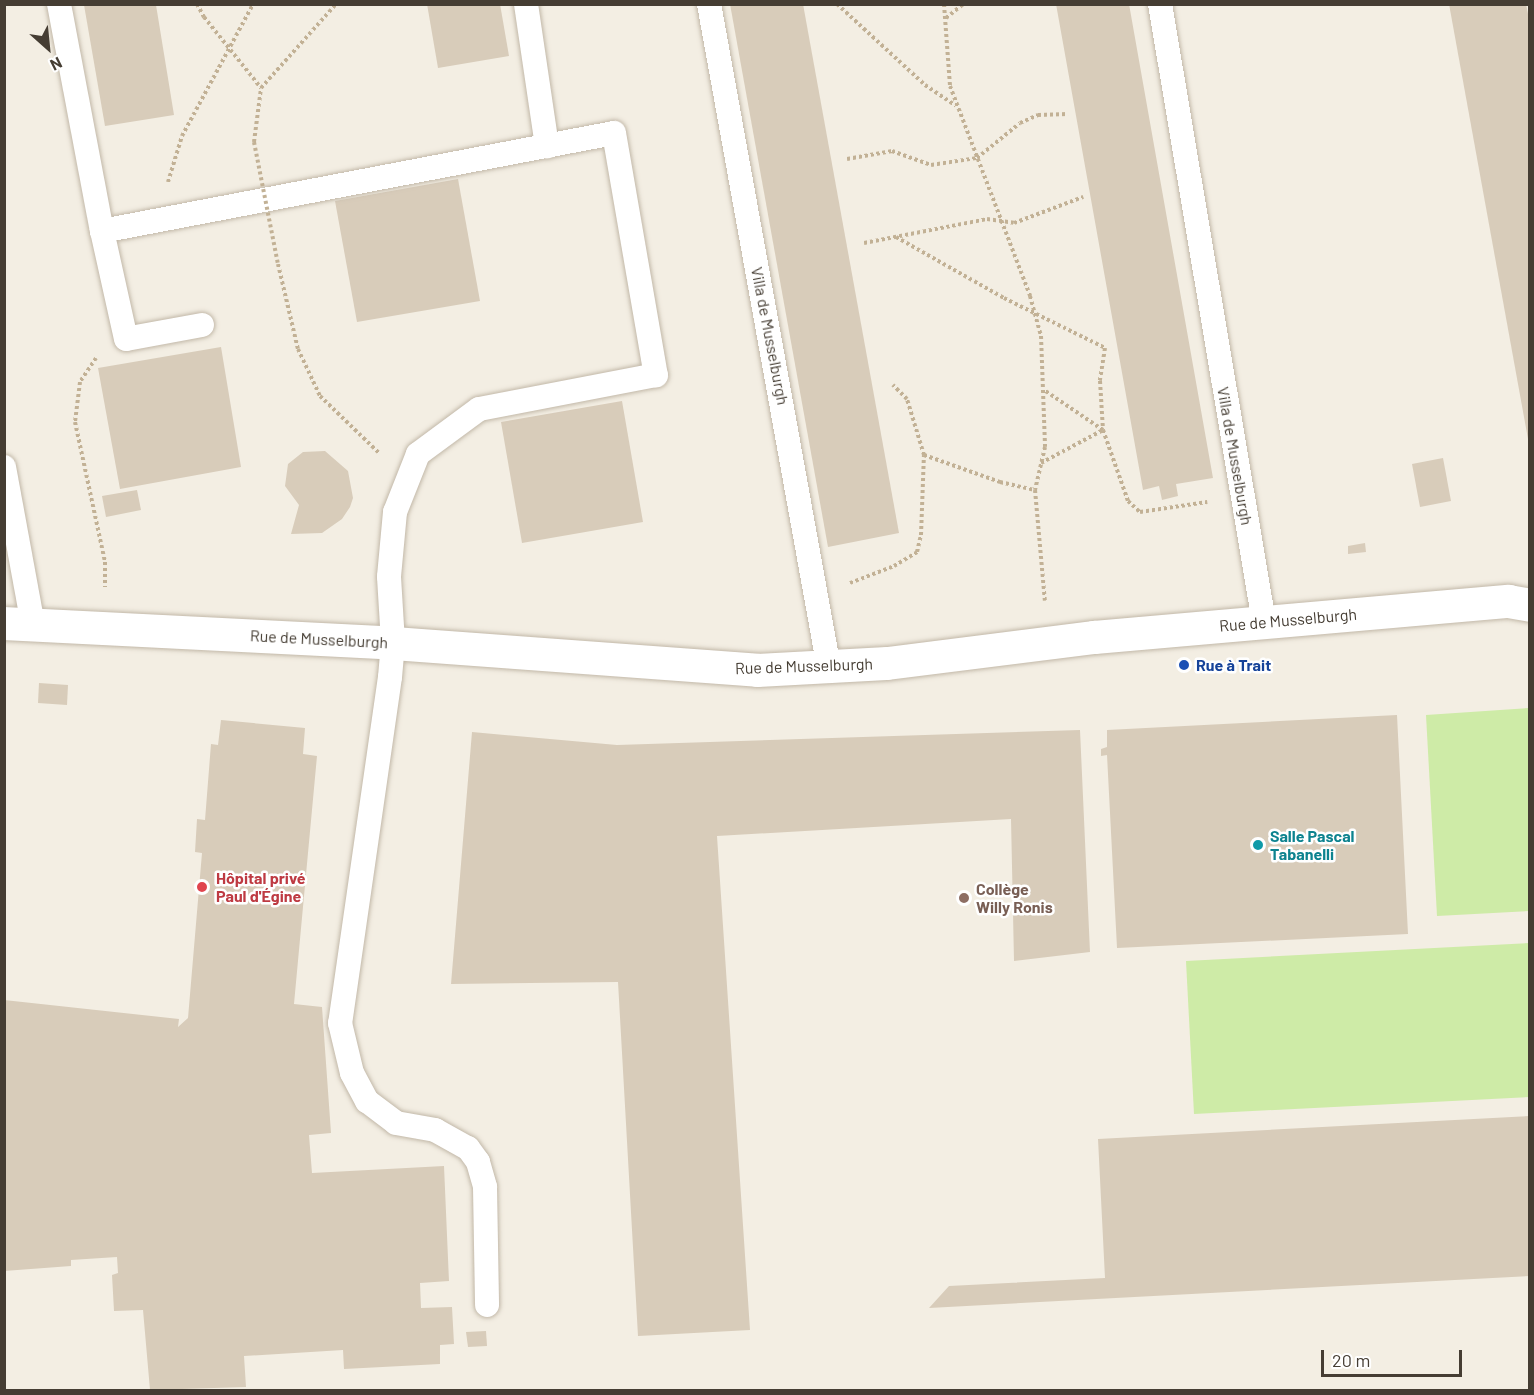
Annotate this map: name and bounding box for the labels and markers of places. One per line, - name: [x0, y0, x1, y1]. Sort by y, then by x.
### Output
- place label: Rue à Trait: [1196, 655, 1271, 675]
- marker: Rue à Trait: [1177, 658, 1191, 672]
- place label: Salle Pascal Tabanelli: [1270, 826, 1354, 864]
- marker: Salle Pascal Tabanelli: [1251, 838, 1265, 852]
- place label: Hôpital privé Paul d'Égine: [216, 868, 305, 906]
- marker: Hôpital privé Paul d'Égine: [193, 878, 211, 896]
- place label: Collège Willy Ronis: [976, 879, 1053, 917]
- marker: Collège Willy Ronis: [957, 891, 971, 905]

